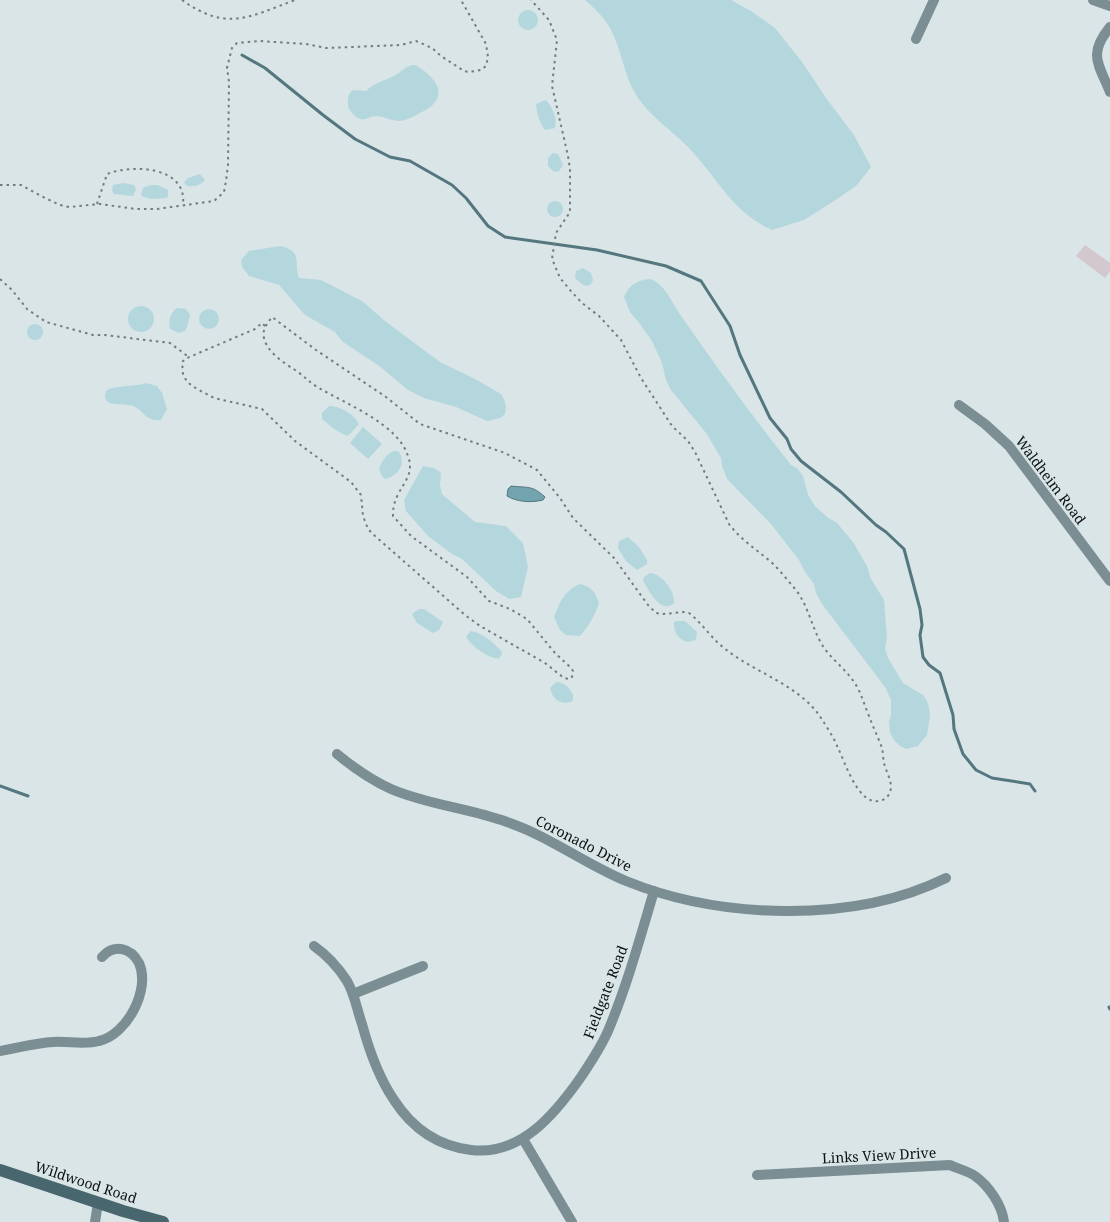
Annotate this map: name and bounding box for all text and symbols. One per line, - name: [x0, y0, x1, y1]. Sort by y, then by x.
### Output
- street label: Waldheim Road: [1012, 432, 1091, 528]
- street label: Coronado Drive: [533, 811, 635, 875]
- street label: Fieldgate Road: [579, 942, 632, 1041]
- street label: Links View Drive: [821, 1143, 937, 1167]
- street label: Wildwood Road: [33, 1157, 140, 1208]

